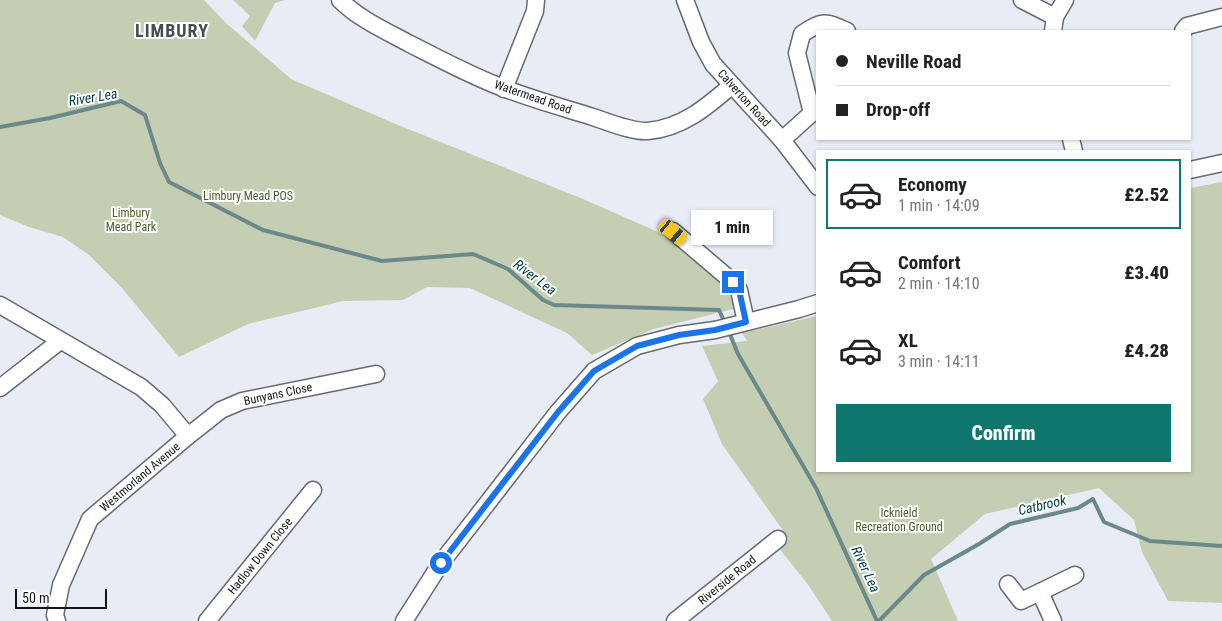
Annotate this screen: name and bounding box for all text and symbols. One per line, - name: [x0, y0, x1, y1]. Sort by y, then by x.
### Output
- district label: LIMBURY: [135, 20, 209, 41]
- text: Neville Road: [866, 50, 961, 73]
- street label: Calverton Road: [715, 67, 773, 129]
- street label: Watermead Road: [493, 77, 573, 117]
- water label: River Lea: [68, 85, 118, 109]
- text: Drop-off: [866, 98, 930, 121]
- icon: car: [838, 172, 883, 217]
- text: Economy: [898, 173, 967, 196]
- text: £2.52: [1124, 183, 1169, 206]
- park label: Limbury Mead POS: [203, 189, 293, 203]
- text: 1 min · 14:09: [898, 196, 980, 215]
- park label: Limbury Mead Park: [106, 206, 157, 234]
- callout: 1 min: [692, 210, 774, 244]
- car: [656, 217, 689, 247]
- text: 1 min: [714, 218, 750, 237]
- icon: car: [838, 250, 883, 295]
- text: Comfort: [898, 251, 961, 274]
- water label: River Lea: [511, 256, 559, 298]
- text: £3.40: [1124, 261, 1169, 284]
- route end: [722, 271, 744, 293]
- text: 2 min · 14:10: [898, 274, 980, 293]
- icon: car: [838, 328, 883, 373]
- text: XL: [898, 329, 918, 352]
- text: £4.28: [1124, 339, 1169, 362]
- text: 3 min · 14:11: [898, 352, 980, 371]
- street label: Bunyans Close: [243, 380, 314, 408]
- button: Confirm: [836, 404, 1171, 462]
- street label: Westmorland Avenue: [97, 439, 183, 514]
- water label: Catbrook: [1016, 492, 1068, 518]
- park label: Icknield Recreation Ground: [855, 506, 943, 534]
- street label: Hadlow Down Close: [225, 515, 295, 597]
- water label: River Lea: [848, 543, 884, 595]
- route start: [430, 552, 452, 574]
- street label: Riverside Road: [695, 552, 759, 608]
- scale bar: [15, 586, 108, 609]
- text: 50 m: [22, 590, 50, 606]

